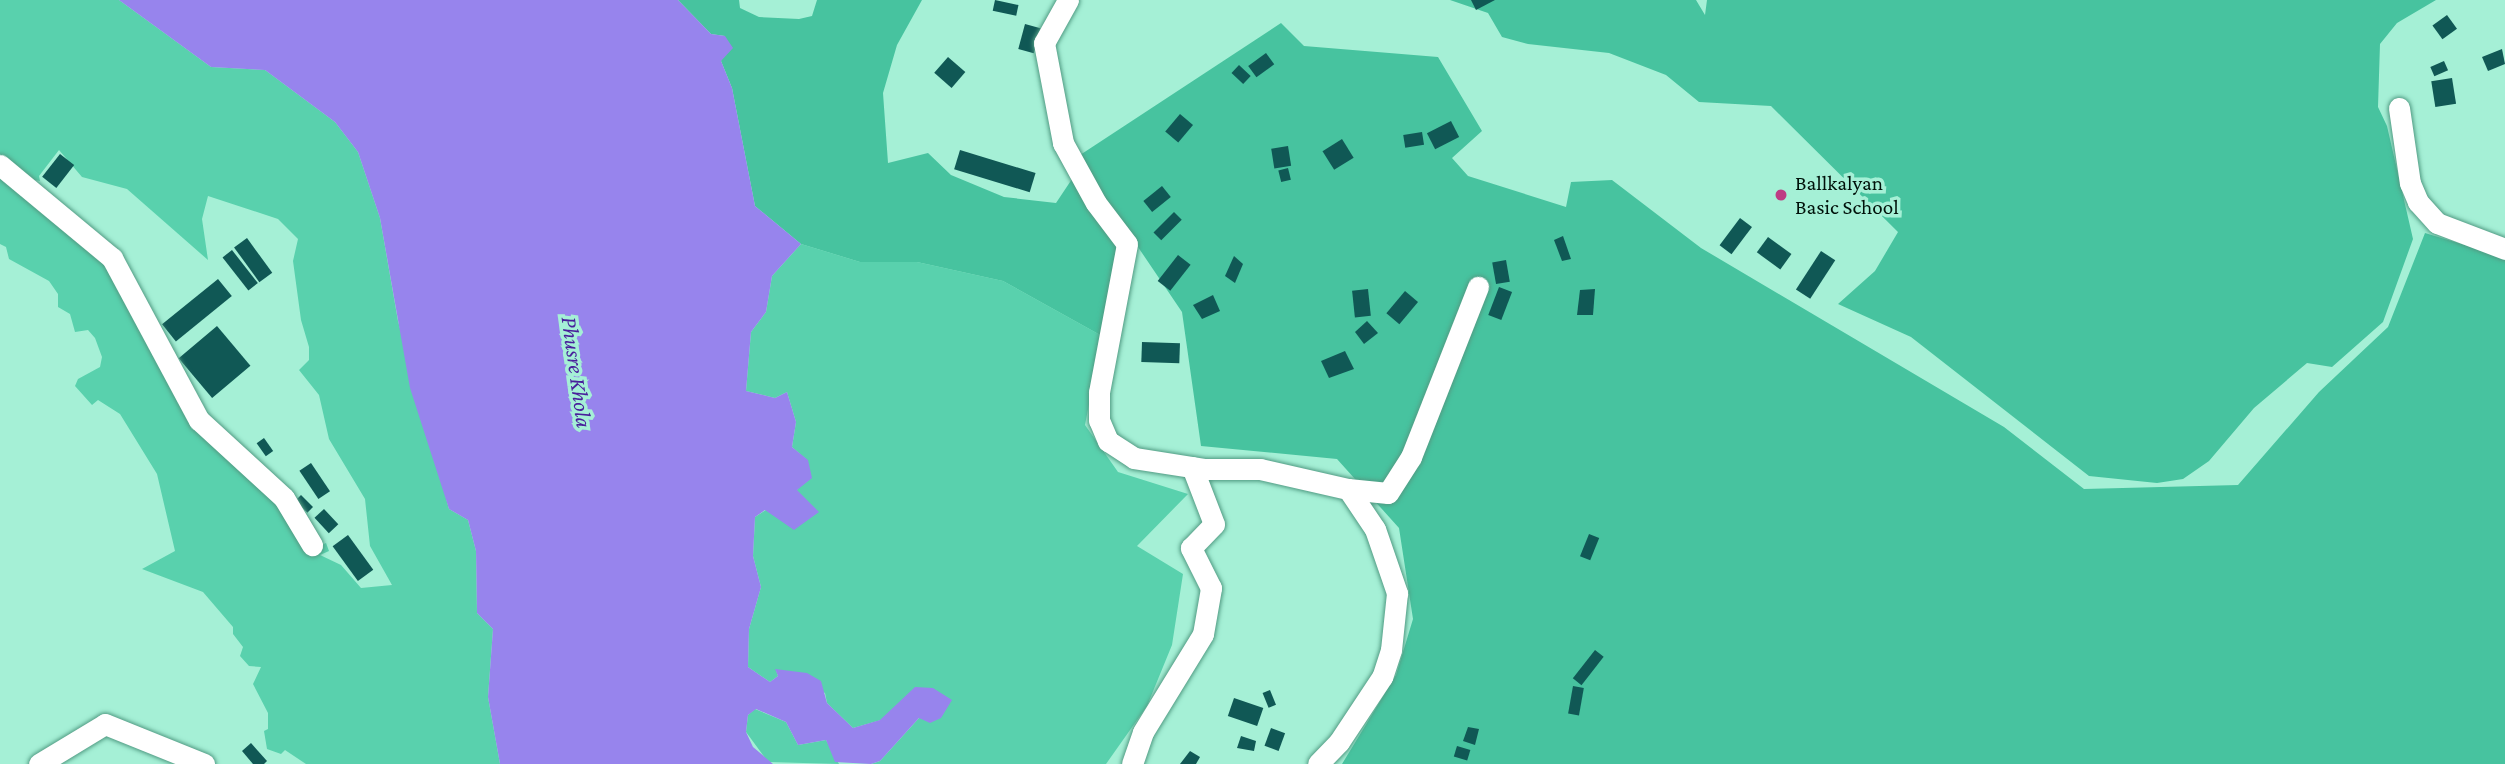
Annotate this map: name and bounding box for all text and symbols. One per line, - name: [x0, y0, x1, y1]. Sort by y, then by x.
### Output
- place label: Ballkalyan Basic School: [1795, 170, 1899, 220]
- marker: Ballkalyan Basic School: [1773, 187, 1789, 203]
- water label: Phusre Khola: [556, 314, 598, 430]

